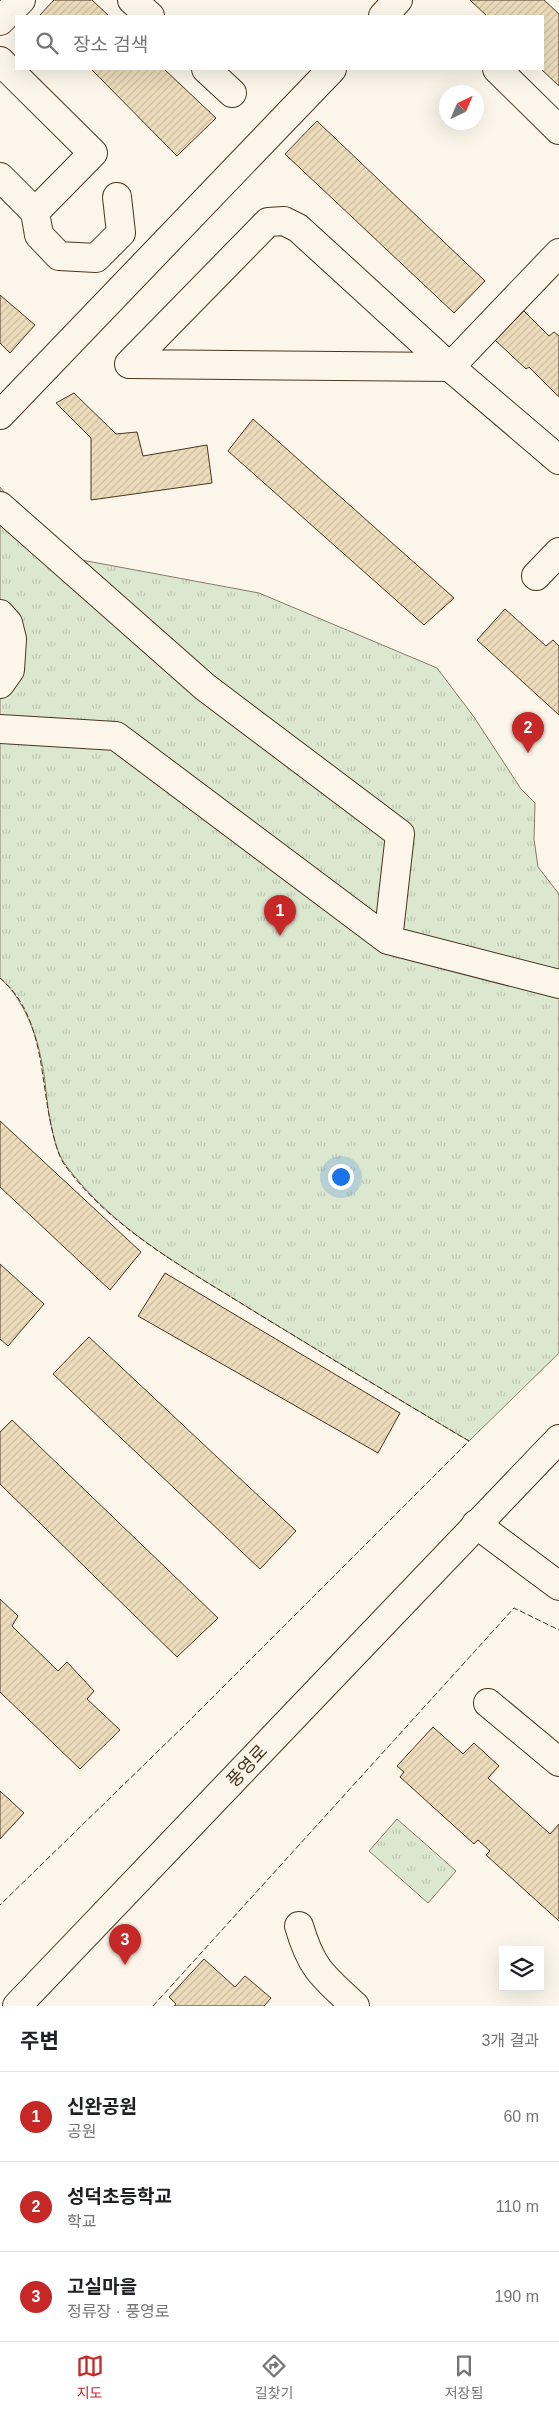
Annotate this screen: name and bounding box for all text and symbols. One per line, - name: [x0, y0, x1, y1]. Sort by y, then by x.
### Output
- search box: [15, 15, 544, 70]
- icon: search: [33, 29, 61, 57]
- text: 장소 검색: [73, 34, 148, 55]
- north arrow: [439, 85, 484, 130]
- pin: 2: [512, 712, 544, 753]
- pin: 1: [264, 895, 296, 936]
- your location: [328, 1164, 354, 1190]
- street label: 풍영로: [223, 1741, 271, 1791]
- pin: 3: [109, 1924, 141, 1965]
- map controls: [499, 1946, 544, 1991]
- button: layers: [499, 1946, 544, 1991]
- text: 주변: [20, 2029, 59, 2052]
- text: 3개 결과: [481, 2032, 539, 2049]
- text: 신완공원: [67, 2096, 137, 2117]
- text: 1: [32, 2108, 40, 2125]
- text: 60 m: [503, 2108, 539, 2125]
- text: 공원: [67, 2123, 96, 2140]
- text: 성덕초등학교: [67, 2186, 172, 2207]
- text: 2: [32, 2198, 40, 2215]
- text: 110 m: [496, 2198, 539, 2215]
- text: 학교: [67, 2213, 96, 2230]
- text: 고실마을: [67, 2276, 137, 2297]
- text: 3: [32, 2288, 40, 2305]
- text: 190 m: [495, 2288, 539, 2305]
- text: 정류장 · 풍영로: [67, 2303, 170, 2320]
- tab: 지도: [76, 2352, 104, 2402]
- tab: 길찾기: [255, 2352, 293, 2402]
- tab: 저장됨: [445, 2352, 483, 2402]

